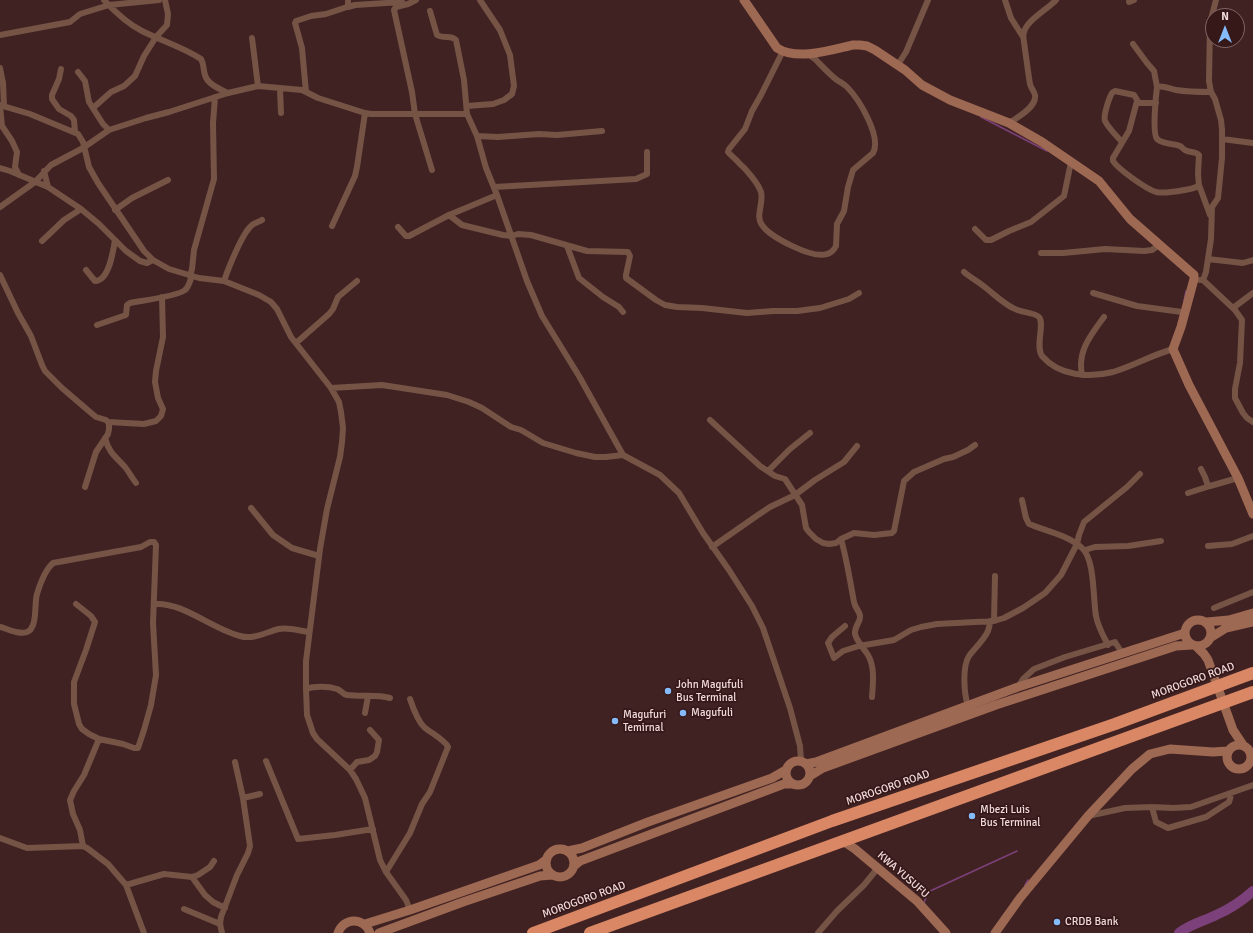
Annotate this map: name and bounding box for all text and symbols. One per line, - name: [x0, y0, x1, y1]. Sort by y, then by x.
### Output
- north arrow: [1205, 8, 1245, 48]
- text: N: [1221, 10, 1229, 23]
- street label: MOROGORO ROAD: [1150, 660, 1236, 702]
- place label: John Magufuli Bus Terminal: [676, 678, 743, 704]
- marker: John Magufuli Bus Terminal: [663, 686, 673, 696]
- place label: Magufuli: [691, 706, 733, 720]
- place label: Magufuri Temirnal: [623, 708, 666, 734]
- marker: Magufuli: [678, 708, 688, 718]
- marker: Magufuri Temirnal: [610, 716, 620, 726]
- street label: MOROGORO ROAD: [844, 768, 932, 808]
- place label: Mbezi Luis Bus Terminal: [980, 803, 1041, 829]
- marker: Mbezi Luis Bus Terminal: [967, 811, 977, 821]
- street label: KWA YUSUFU: [874, 849, 932, 901]
- street label: MOROGORO ROAD: [541, 879, 627, 921]
- place label: CRDB Bank: [1065, 915, 1118, 929]
- marker: CRDB Bank: [1052, 917, 1062, 927]

